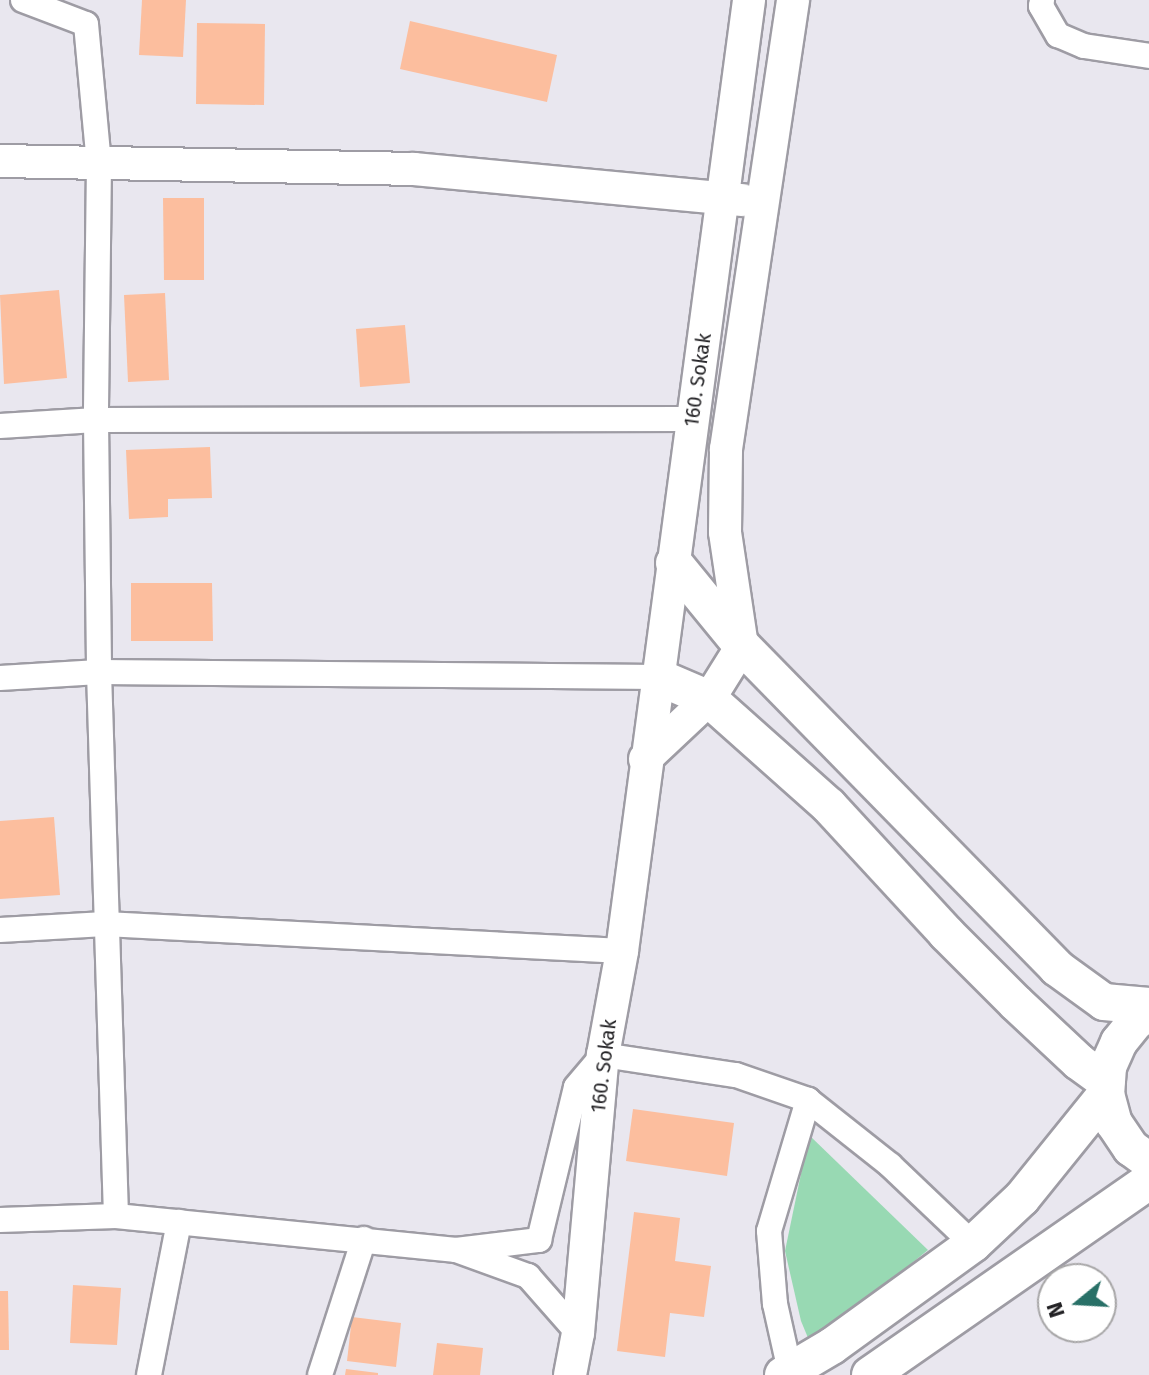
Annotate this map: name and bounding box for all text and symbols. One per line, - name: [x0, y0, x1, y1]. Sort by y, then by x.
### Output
- street label: 160. Sokak: [680, 332, 716, 428]
- street label: 160. Sokak: [586, 1018, 622, 1114]
- north arrow: [1037, 1263, 1117, 1343]
- text: N: [1041, 1299, 1071, 1321]

